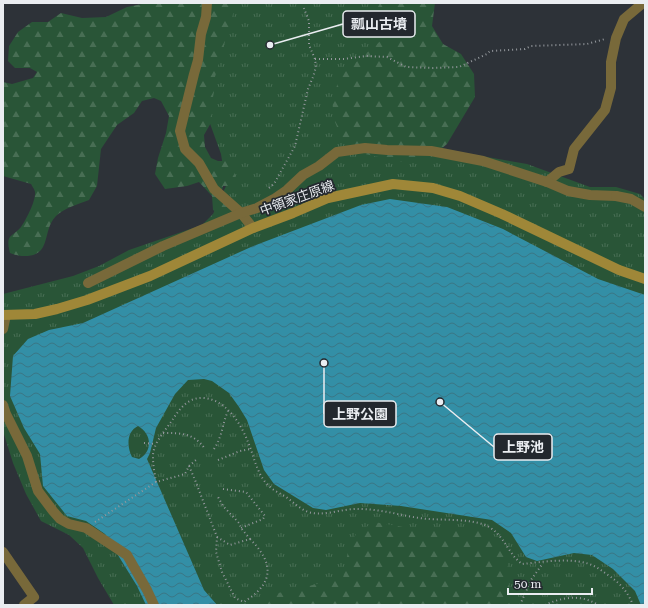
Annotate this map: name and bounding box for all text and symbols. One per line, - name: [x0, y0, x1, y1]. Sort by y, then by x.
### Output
- callout: 瓢山古墳: [343, 11, 415, 37]
- text: 瓢山古墳: [351, 16, 407, 32]
- street label: 中領家庄原線: [258, 178, 336, 218]
- callout: 上野公園: [324, 401, 396, 427]
- text: 上野公園: [332, 406, 388, 422]
- callout: 上野池: [494, 434, 552, 460]
- text: 上野池: [502, 439, 544, 455]
- scale bar: [508, 570, 592, 596]
- text: 50 m: [514, 577, 541, 591]

